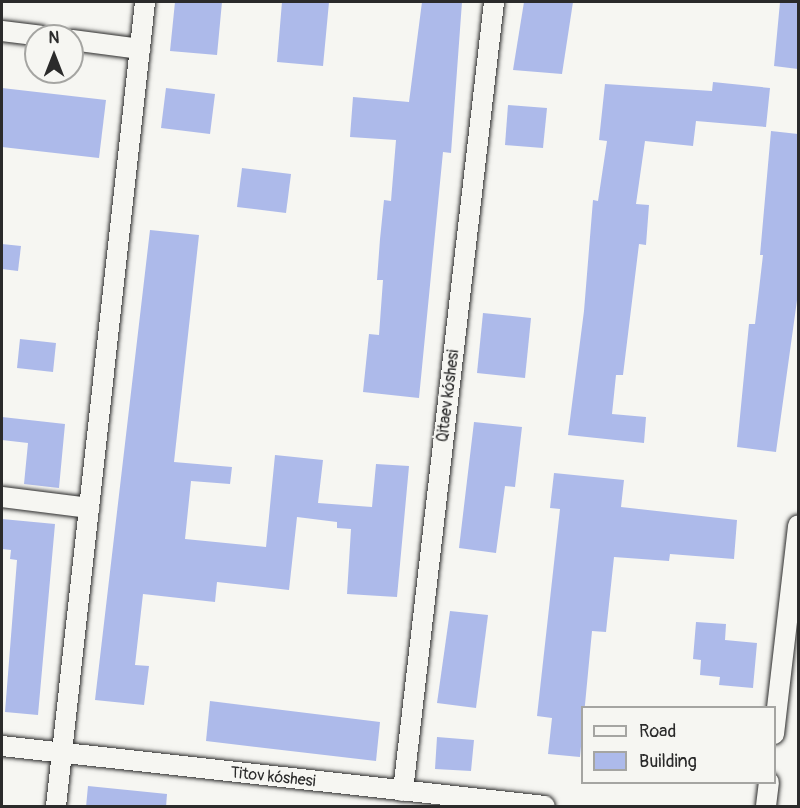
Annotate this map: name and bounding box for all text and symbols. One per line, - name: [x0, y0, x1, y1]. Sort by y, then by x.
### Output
- north arrow: [24, 24, 84, 84]
- text: N: [49, 28, 59, 48]
- street label: Qitaev kóshesi: [433, 349, 463, 443]
- legend: [581, 706, 776, 784]
- text: Road: [639, 720, 676, 743]
- text: Building: [639, 750, 697, 773]
- street label: Titov kóshesi: [230, 763, 316, 791]

